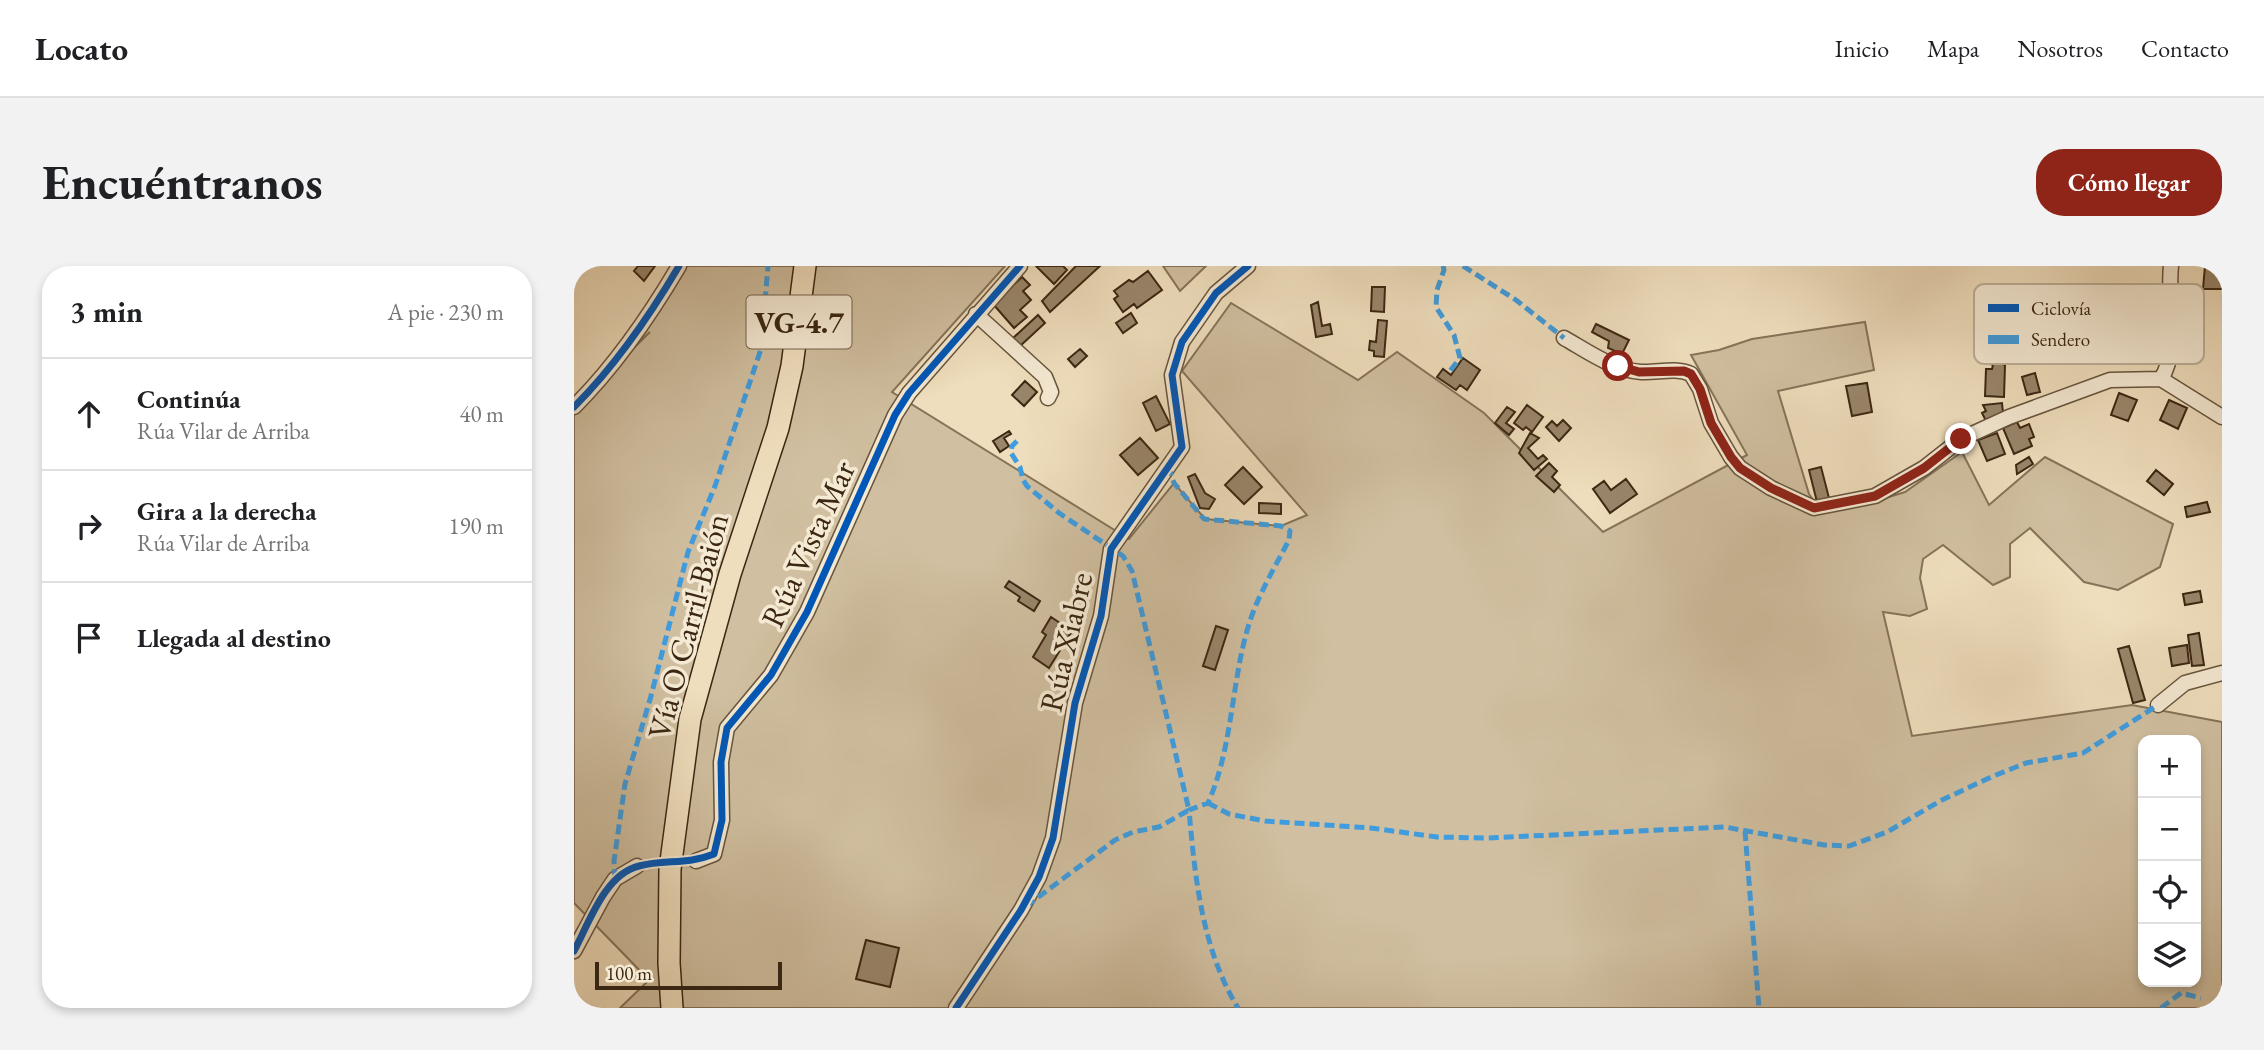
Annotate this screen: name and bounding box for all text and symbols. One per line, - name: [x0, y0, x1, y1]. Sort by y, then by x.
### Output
- text: Locato: [35, 27, 128, 70]
- text: Inicio: [1835, 33, 1889, 64]
- text: Mapa: [1927, 33, 1979, 64]
- text: Nosotros: [2017, 33, 2103, 64]
- text: Contacto: [2141, 33, 2229, 64]
- button: Cómo llegar: [2036, 149, 2222, 216]
- text: Encuéntranos: [42, 150, 323, 214]
- legend: [1974, 284, 2204, 364]
- text: 3 min: [70, 292, 143, 331]
- road number: VG-4.7: [747, 296, 852, 348]
- text: Ciclovía: [2031, 296, 2092, 321]
- text: A pie · 230 m: [388, 297, 504, 327]
- text: Sendero: [2031, 327, 2090, 352]
- route start: [1602, 350, 1633, 381]
- text: Continúa: [137, 382, 241, 416]
- icon: ahead: [70, 395, 108, 433]
- text: 40 m: [459, 399, 504, 429]
- text: Rúa Vilar de Arriba: [137, 416, 310, 446]
- route end: [1945, 423, 1976, 454]
- street label: Rúa Vista Mar: [751, 454, 865, 634]
- text: Gira a la derecha: [137, 494, 317, 528]
- icon: right: [70, 507, 108, 545]
- street label: Vía O Carril-Baión: [638, 508, 738, 743]
- text: 190 m: [448, 511, 504, 541]
- text: Rúa Vilar de Arriba: [137, 528, 310, 558]
- street label: Rúa Xiabre: [1030, 568, 1102, 716]
- icon: arrive: [70, 619, 108, 657]
- text: Llegada al destino: [137, 621, 331, 655]
- map controls: [2138, 735, 2201, 987]
- button: +: [2138, 735, 2201, 798]
- button: −: [2138, 798, 2201, 861]
- button: locate: [2138, 861, 2201, 924]
- button: layers: [2138, 924, 2201, 987]
- scale bar: [595, 959, 782, 991]
- text: 100 m: [606, 961, 652, 986]

